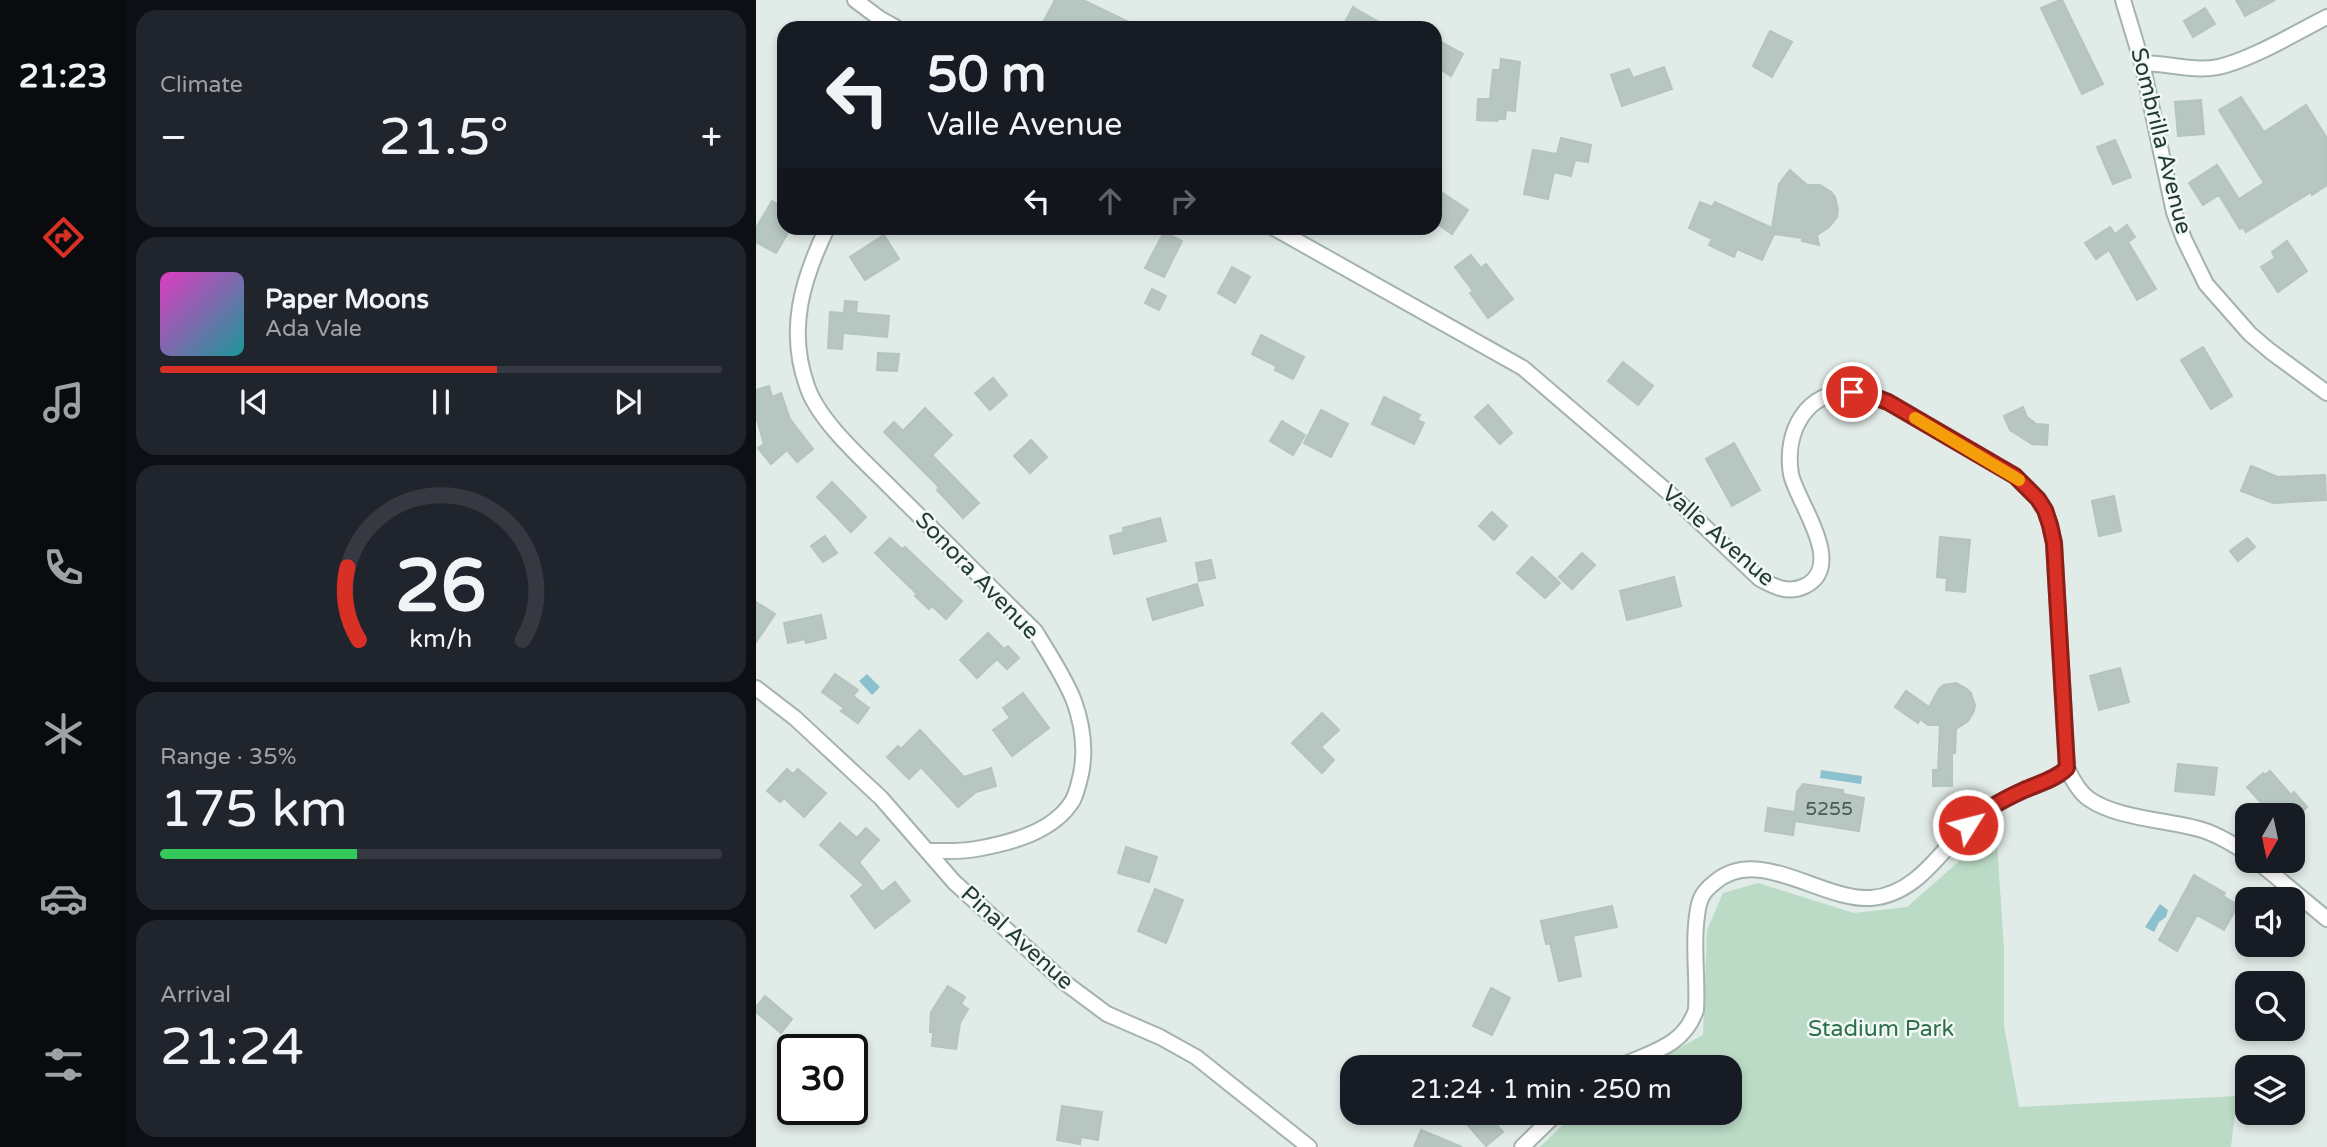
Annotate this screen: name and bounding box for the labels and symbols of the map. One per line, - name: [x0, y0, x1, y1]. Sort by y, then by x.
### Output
- street label: Sombrilla Avenue: [2124, 45, 2198, 237]
- pin: [1822, 362, 1882, 422]
- street label: Valle Avenue: [1656, 479, 1780, 593]
- street label: Sonora Avenue: [909, 507, 1045, 645]
- position arrow: [1931, 788, 2005, 862]
- house number: 5255: [1805, 798, 1853, 820]
- north arrow: [2235, 803, 2305, 873]
- street label: Pinal Avenue: [955, 880, 1079, 996]
- park label: Stadium Park: [1808, 1015, 1954, 1043]
- speed limit sign: 30: [777, 1034, 868, 1125]

